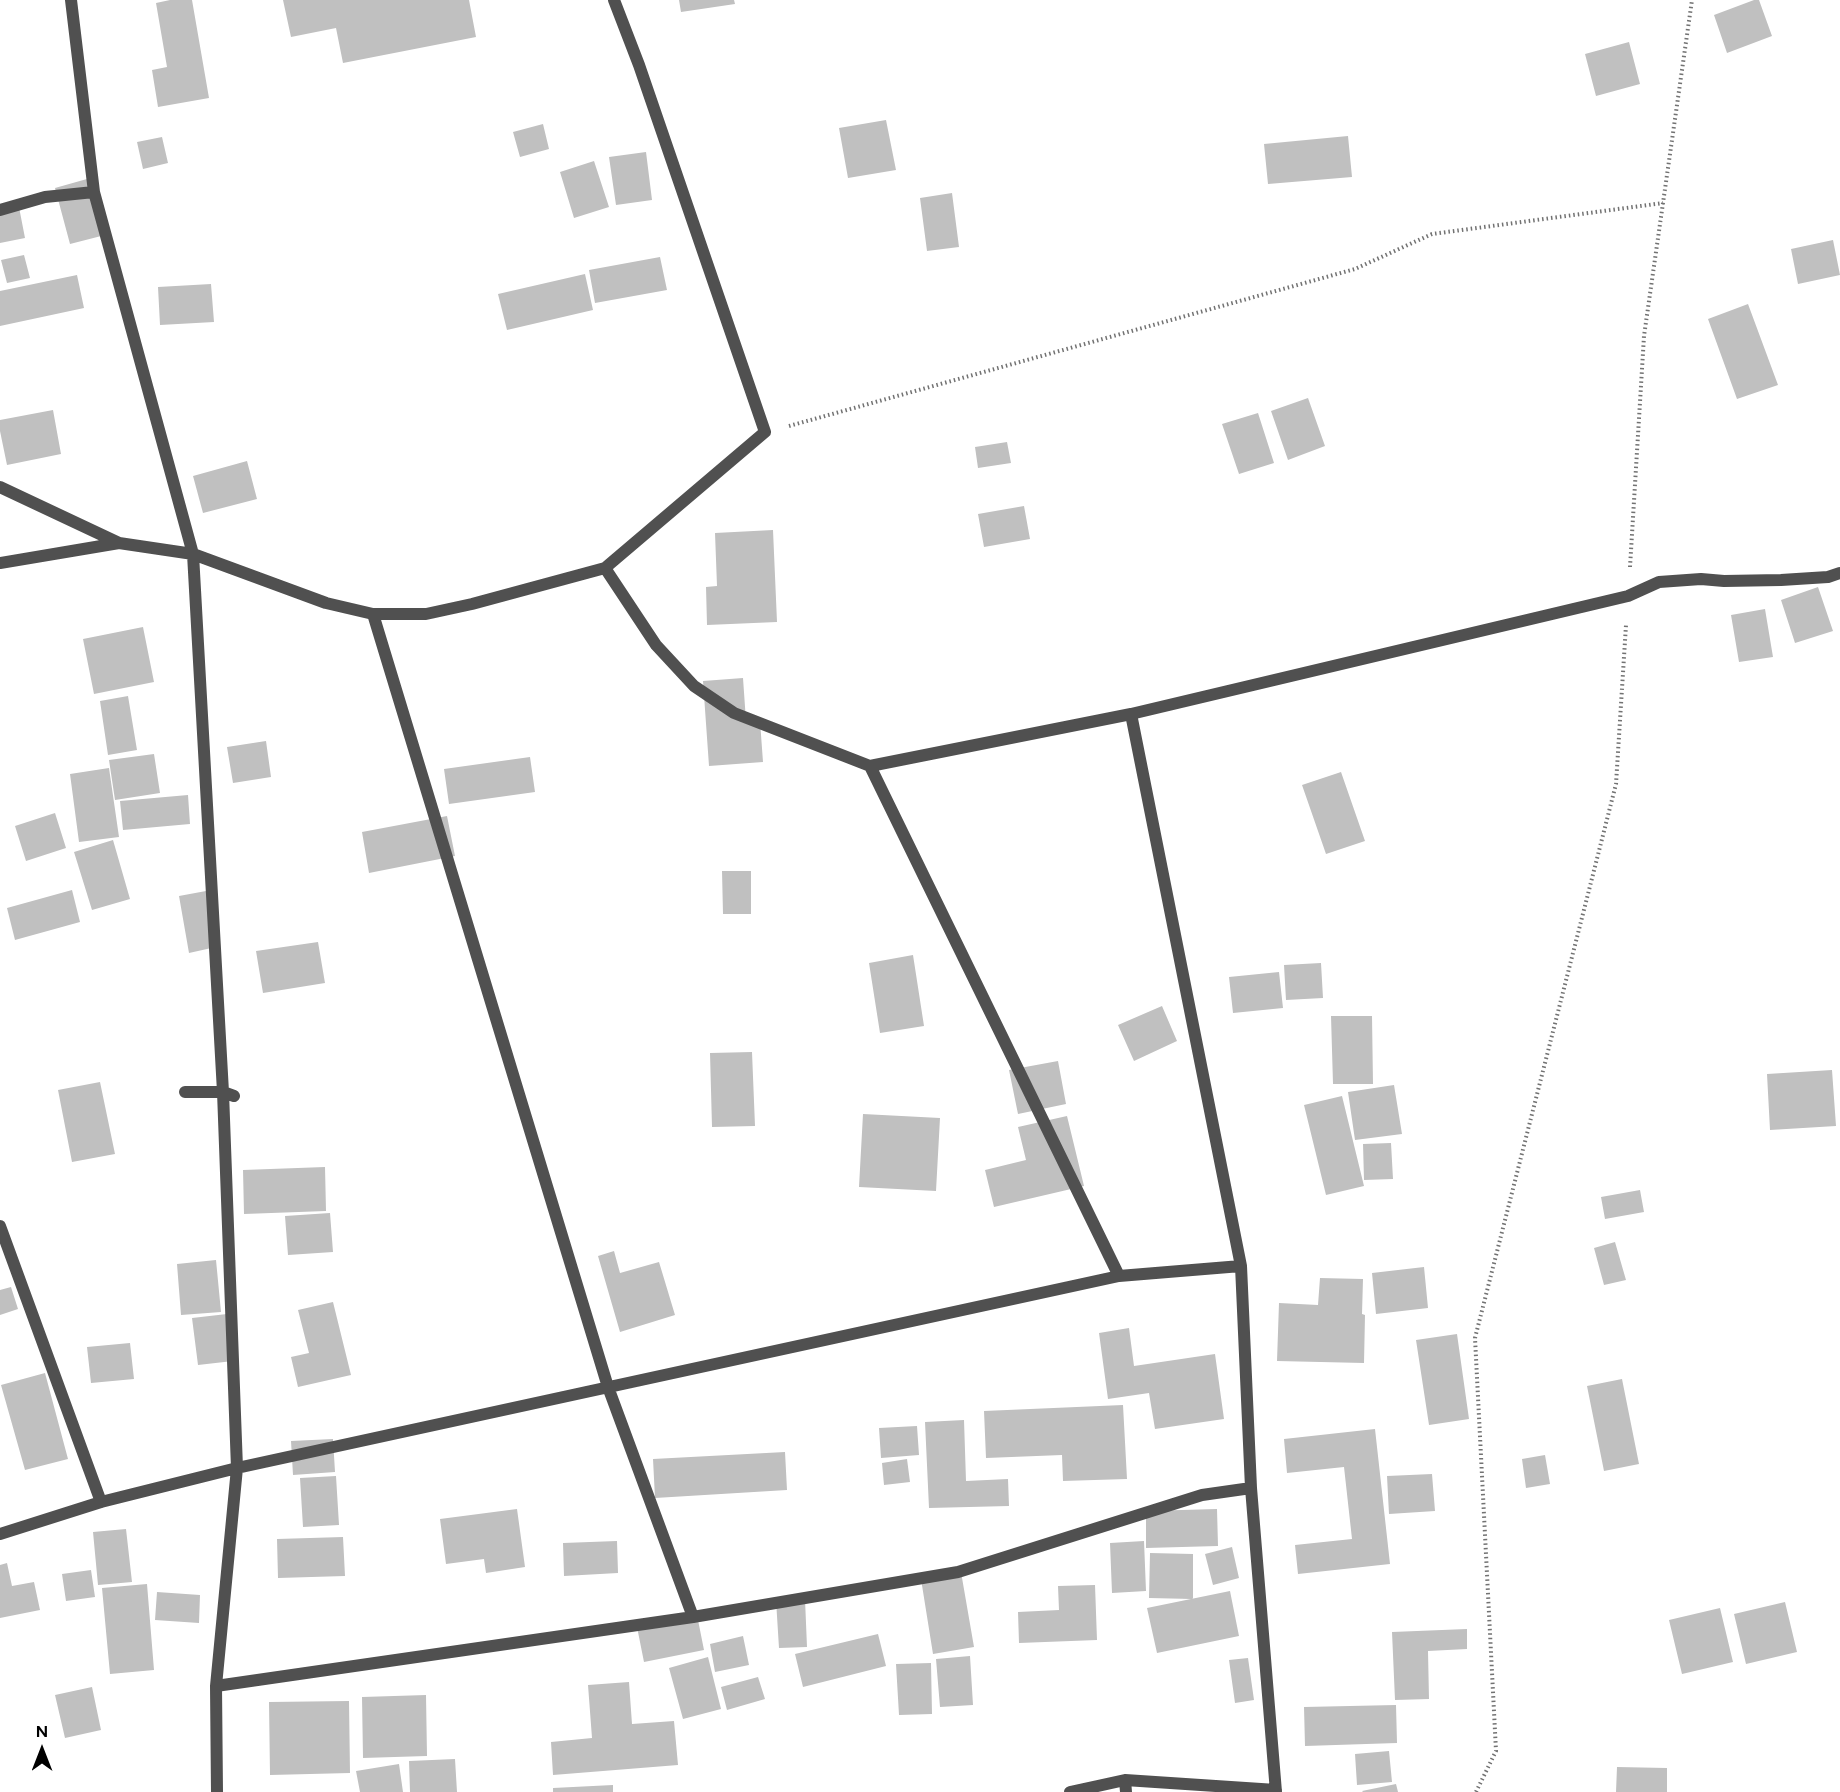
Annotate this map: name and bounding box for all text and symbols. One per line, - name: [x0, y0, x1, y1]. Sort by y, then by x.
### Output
- north arrow: [12, 1720, 72, 1780]
- text: N: [36, 1722, 48, 1741]

